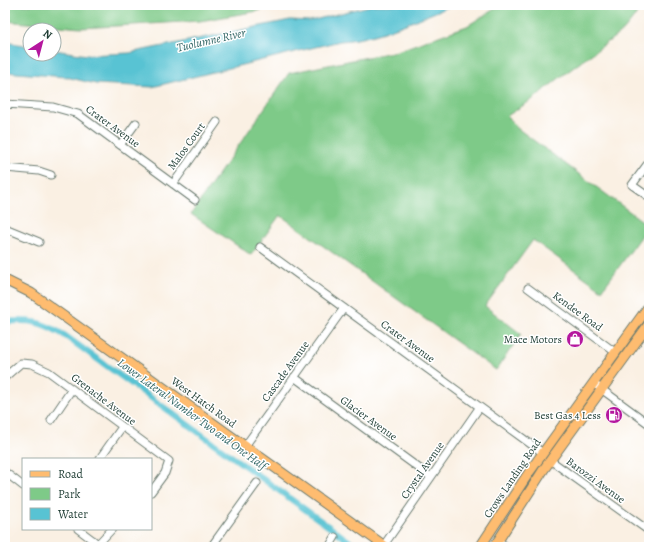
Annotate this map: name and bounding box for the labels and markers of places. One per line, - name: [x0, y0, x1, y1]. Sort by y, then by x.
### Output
- shop icon: Mace Motors: [565, 329, 585, 349]
- place label: Mace Motors: [504, 332, 562, 347]
- fuel station icon: Best Gas 4 Less: [604, 405, 624, 425]
- place label: Best Gas 4 Less: [534, 408, 601, 423]

